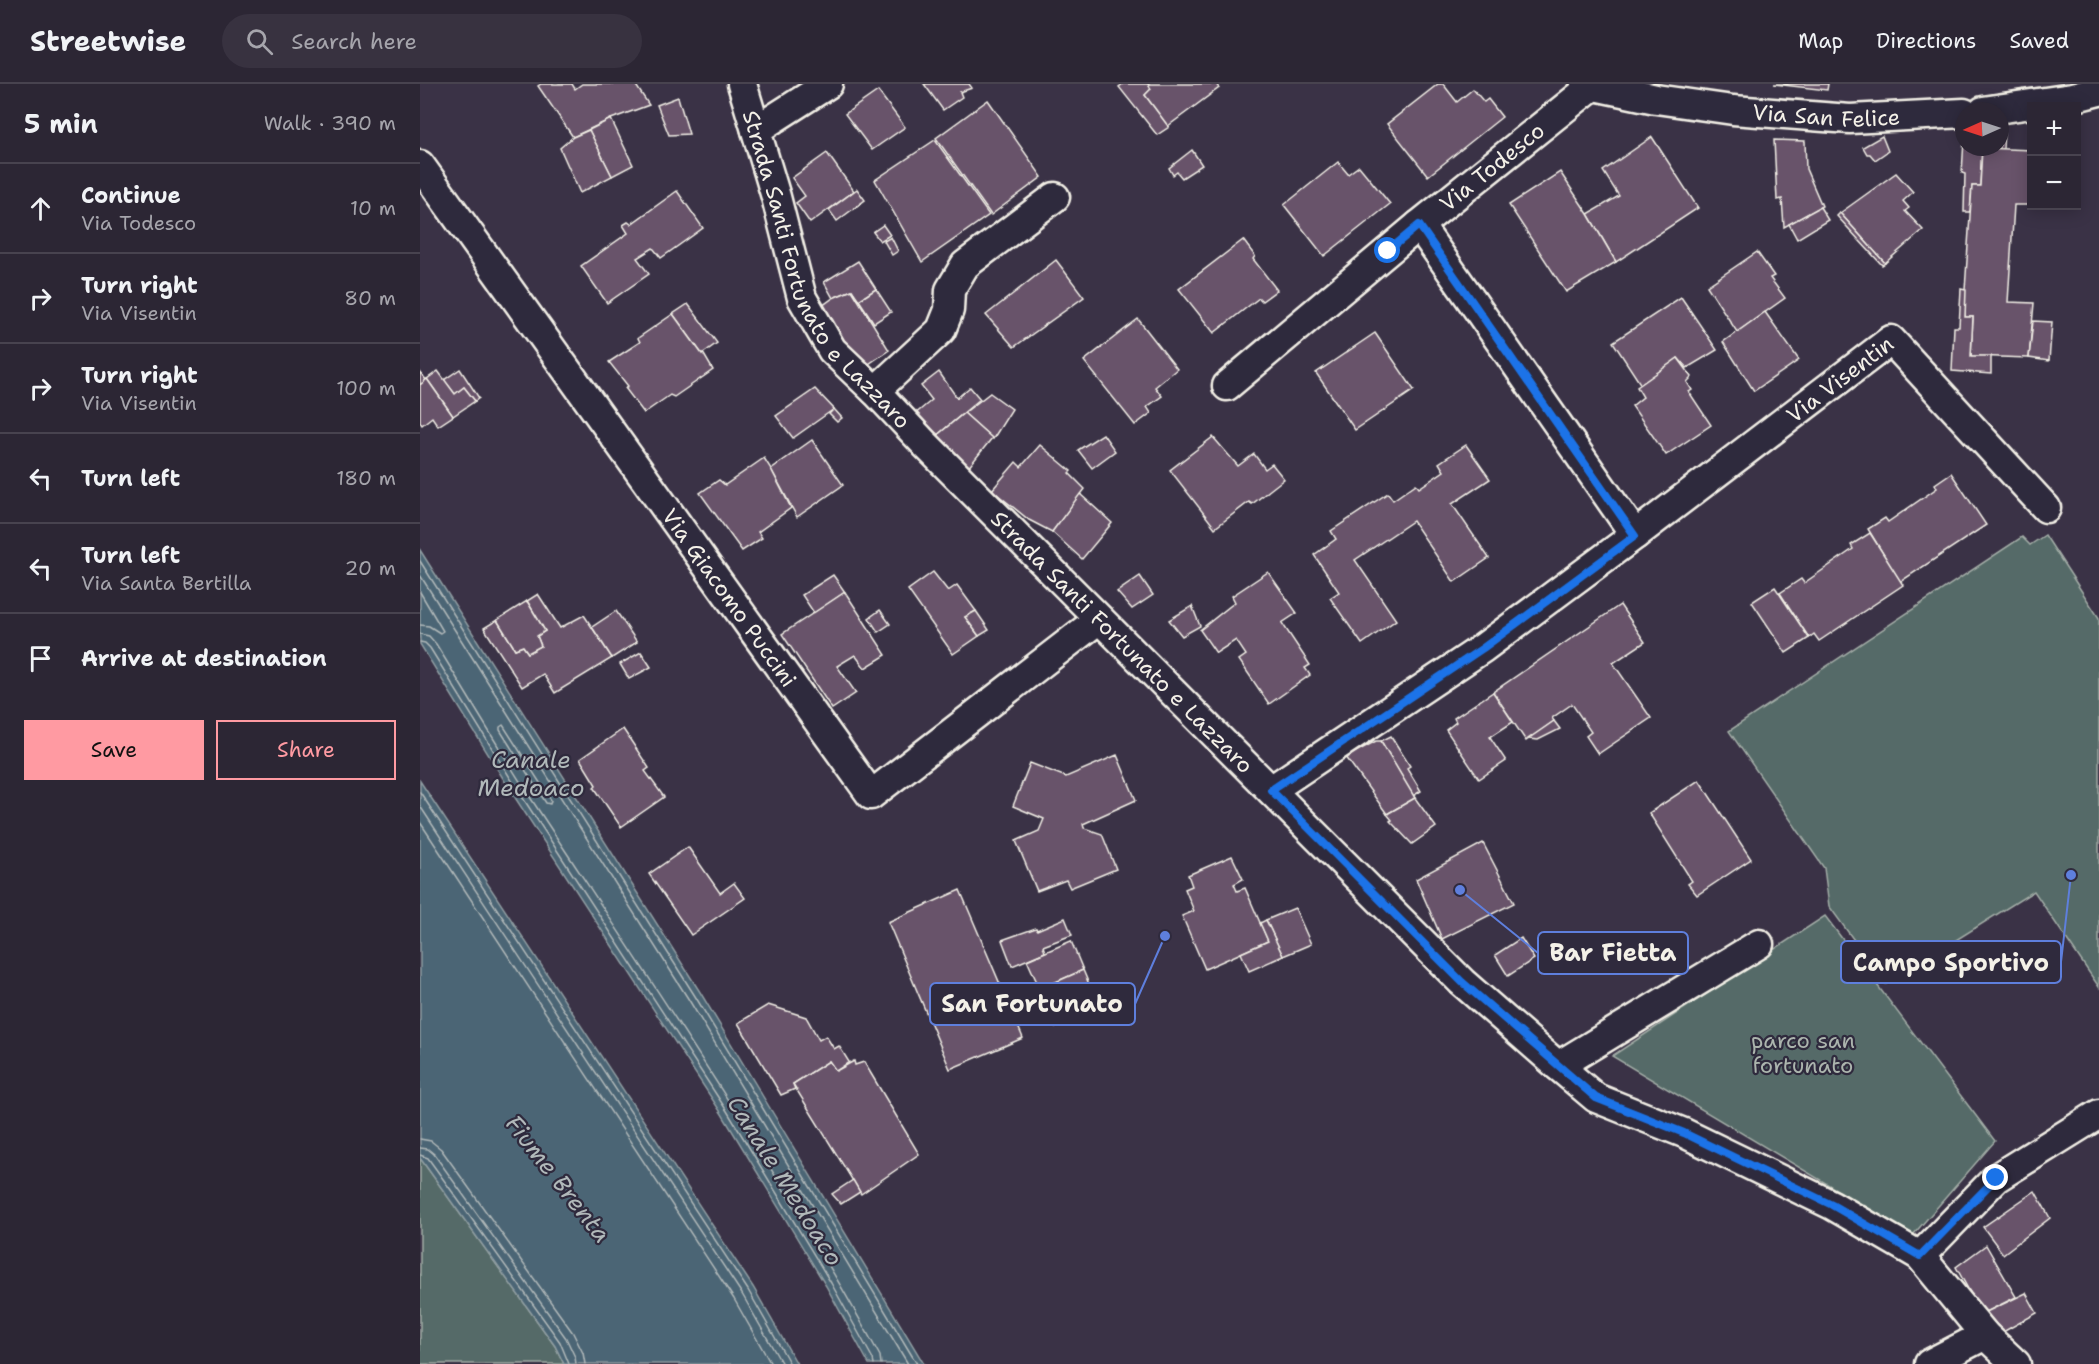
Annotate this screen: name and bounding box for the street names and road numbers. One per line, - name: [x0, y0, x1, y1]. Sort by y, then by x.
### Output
- street label: Via San Felice: [1752, 97, 1901, 134]
- street label: Strada Santi Fortunato e Lazzaro: [736, 107, 917, 435]
- street label: Via Todesco: [1433, 116, 1550, 217]
- street label: Via Visentin: [1780, 329, 1899, 429]
- street label: Via Giacomo Puccini: [656, 502, 804, 693]
- street label: Strada Santi Fortunato e Lazzaro: [985, 504, 1260, 779]

